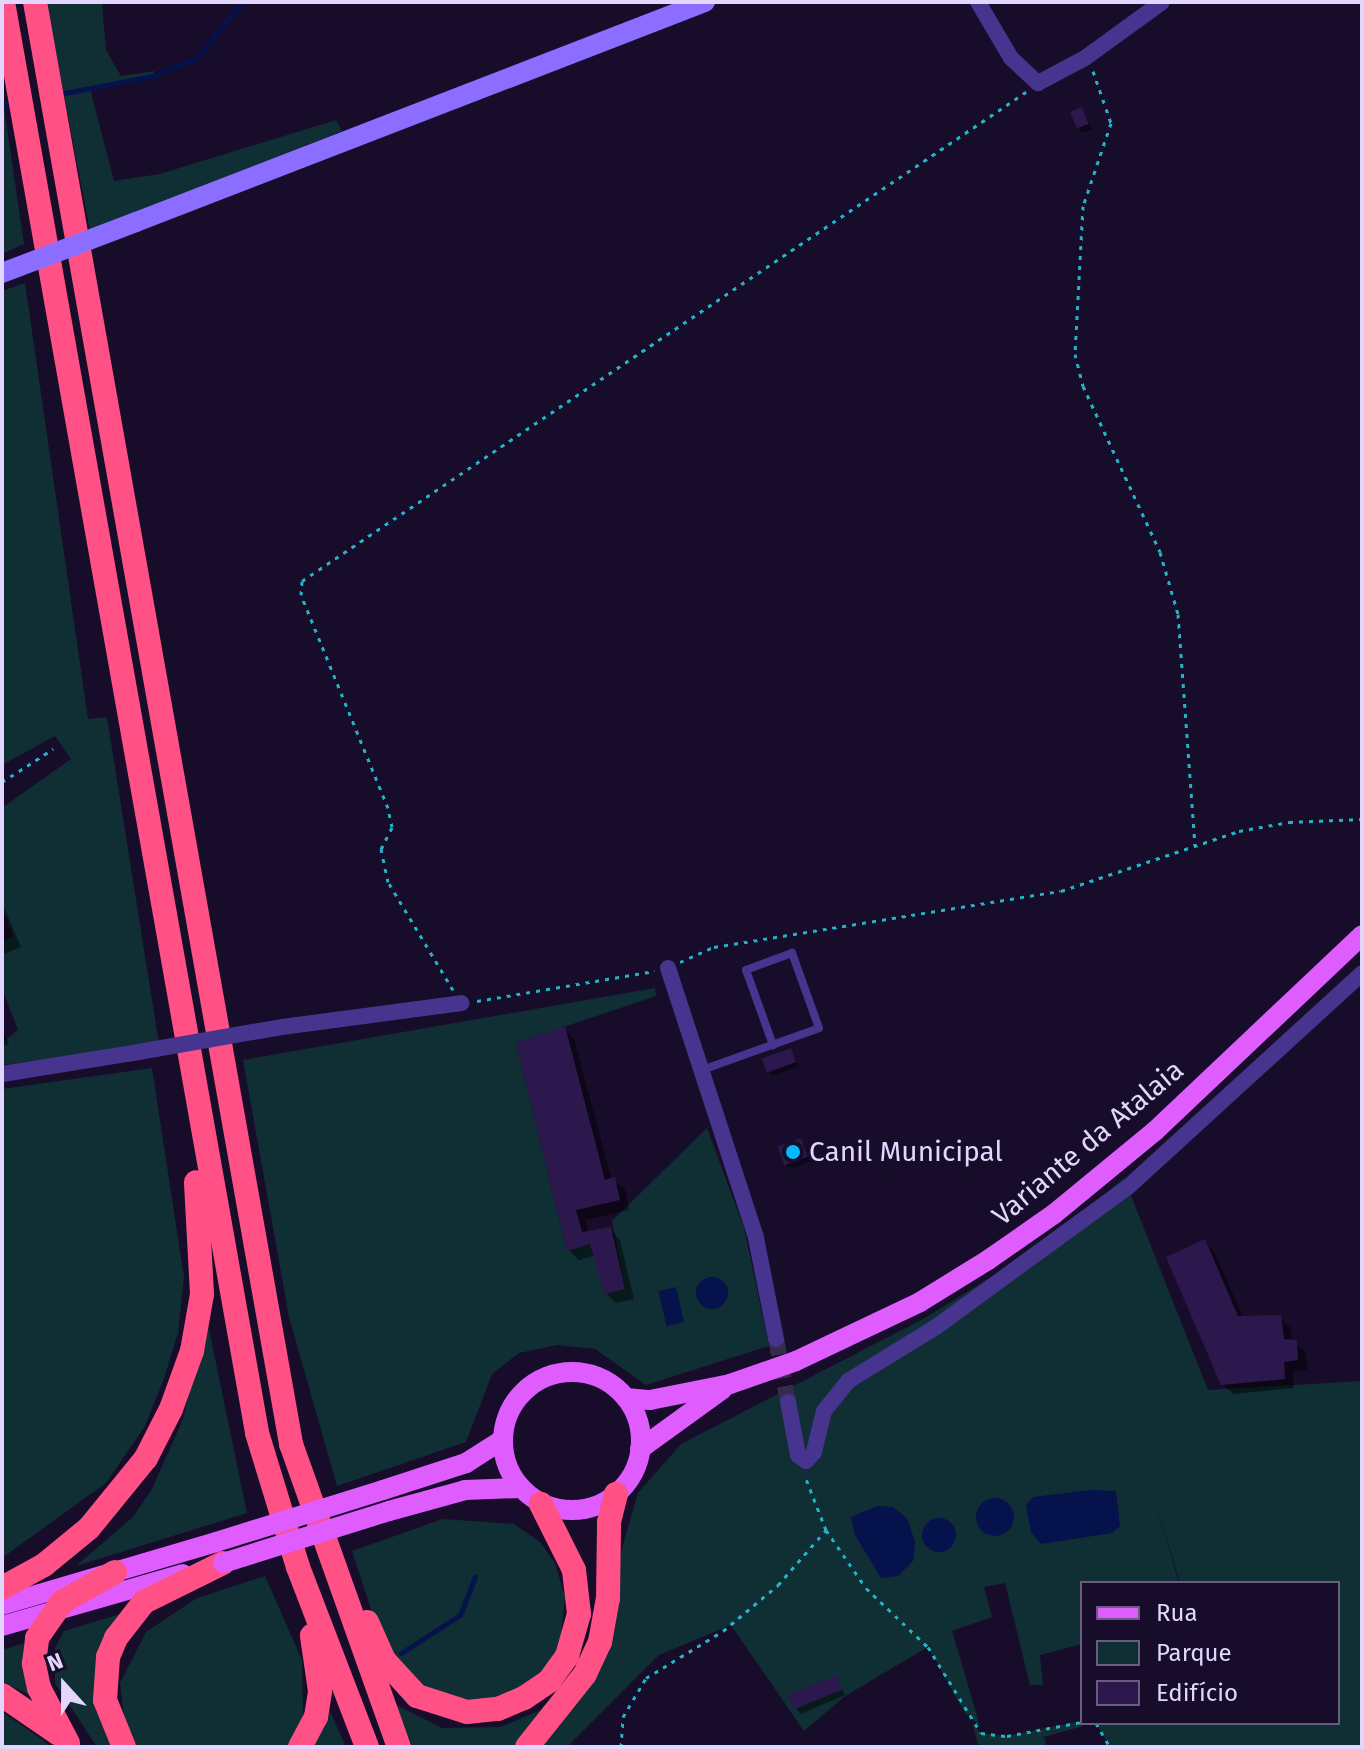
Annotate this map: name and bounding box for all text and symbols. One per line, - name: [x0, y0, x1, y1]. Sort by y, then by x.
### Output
- street label: Variante da Atalaia: [986, 1053, 1190, 1233]
- place label: Canil Municipal: [809, 1135, 1003, 1169]
- marker: Canil Municipal: [784, 1143, 802, 1161]
- legend: [1080, 1581, 1340, 1725]
- text: Rua: [1156, 1599, 1198, 1627]
- text: Parque: [1156, 1639, 1232, 1667]
- north arrow: [24, 1645, 104, 1725]
- text: N: [44, 1647, 67, 1677]
- text: Edifício: [1156, 1679, 1238, 1707]

